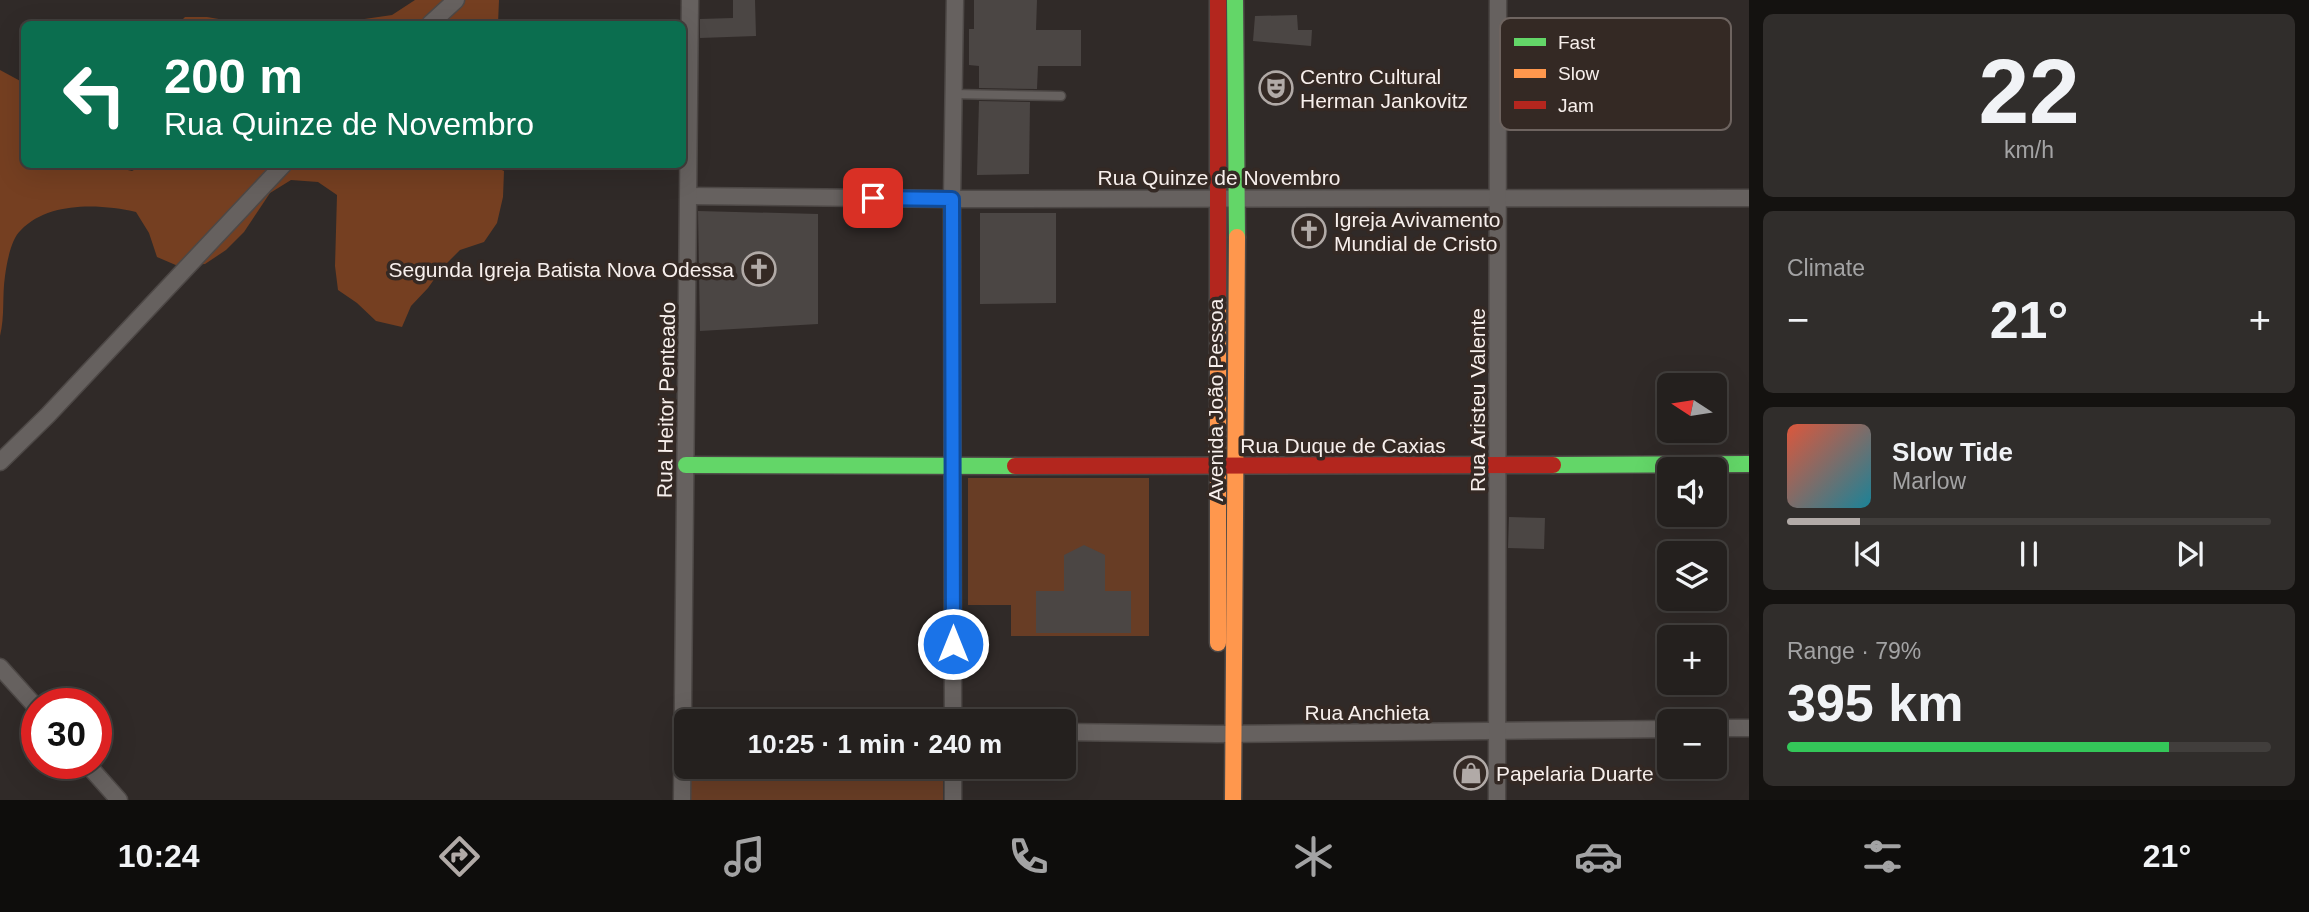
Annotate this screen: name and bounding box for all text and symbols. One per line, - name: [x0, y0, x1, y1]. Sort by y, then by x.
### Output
- legend: [1500, 18, 1731, 130]
- text: Fast: [1558, 32, 1596, 53]
- text: 22: [1978, 41, 2080, 142]
- icon: left: [49, 49, 140, 140]
- text: 200 m: [164, 49, 303, 103]
- text: Slow: [1558, 63, 1599, 84]
- place label: Centro Cultural Herman Jankovitz: [1300, 65, 1468, 112]
- theatre icon: Centro Cultural Herman Jankovitz: [1257, 69, 1295, 107]
- text: Jam: [1558, 95, 1594, 116]
- text: Rua Quinze de Novembro: [164, 106, 534, 142]
- text: km/h: [2004, 137, 2054, 163]
- street label: Rua Quinze de Novembro: [1098, 166, 1340, 189]
- pin: [843, 168, 903, 228]
- icon: arrive: [854, 179, 892, 217]
- place label: Igreja Avivamento Mundial de Cristo: [1334, 208, 1501, 255]
- church icon: Igreja Avivamento Mundial de Cristo: [1290, 212, 1328, 250]
- church icon: Segunda Igreja Batista Nova Odessa: [740, 250, 778, 288]
- text: Climate: [1787, 255, 1865, 281]
- place label: Segunda Igreja Batista Nova Odessa: [388, 258, 734, 281]
- text: 21°: [1990, 291, 2068, 349]
- street label: Avenida João Pessoa: [1204, 298, 1227, 501]
- text: −: [1787, 299, 1809, 341]
- text: +: [2249, 299, 2271, 341]
- street label: Rua Heitor Penteado: [653, 302, 679, 498]
- street label: Rua Aristeu Valente: [1466, 308, 1489, 492]
- north arrow: [1657, 373, 1727, 443]
- map controls: [1657, 373, 1727, 779]
- street label: Rua Duque de Caxias: [1240, 434, 1446, 457]
- text: Slow Tide: [1892, 437, 2013, 467]
- button: sound: [1657, 457, 1727, 527]
- text: Marlow: [1892, 468, 1966, 494]
- icon: previous: [1849, 535, 1887, 573]
- icon: pause: [2010, 535, 2048, 573]
- icon: next: [2171, 535, 2209, 573]
- button: layers: [1657, 541, 1727, 611]
- position arrow: [916, 607, 990, 681]
- button: +: [1657, 625, 1727, 695]
- text: Range · 79%: [1787, 638, 1921, 664]
- text: 395 km: [1787, 674, 1963, 732]
- speed limit sign: 30: [21, 688, 112, 779]
- street label: Rua Anchieta: [1305, 701, 1430, 724]
- button: −: [1657, 709, 1727, 779]
- text: 10:25 · 1 min · 240 m: [748, 729, 1002, 759]
- shop icon: Papelaria Duarte: [1452, 754, 1490, 792]
- place label: Papelaria Duarte: [1496, 762, 1654, 785]
- icon: directions: [435, 832, 484, 881]
- icon: music: [720, 832, 769, 881]
- icon: phone: [1004, 832, 1053, 881]
- icon: climate: [1289, 832, 1338, 881]
- icon: car: [1574, 832, 1623, 881]
- icon: filters: [1858, 832, 1907, 881]
- text: 10:24: [118, 838, 200, 874]
- text: 21°: [2143, 838, 2191, 874]

